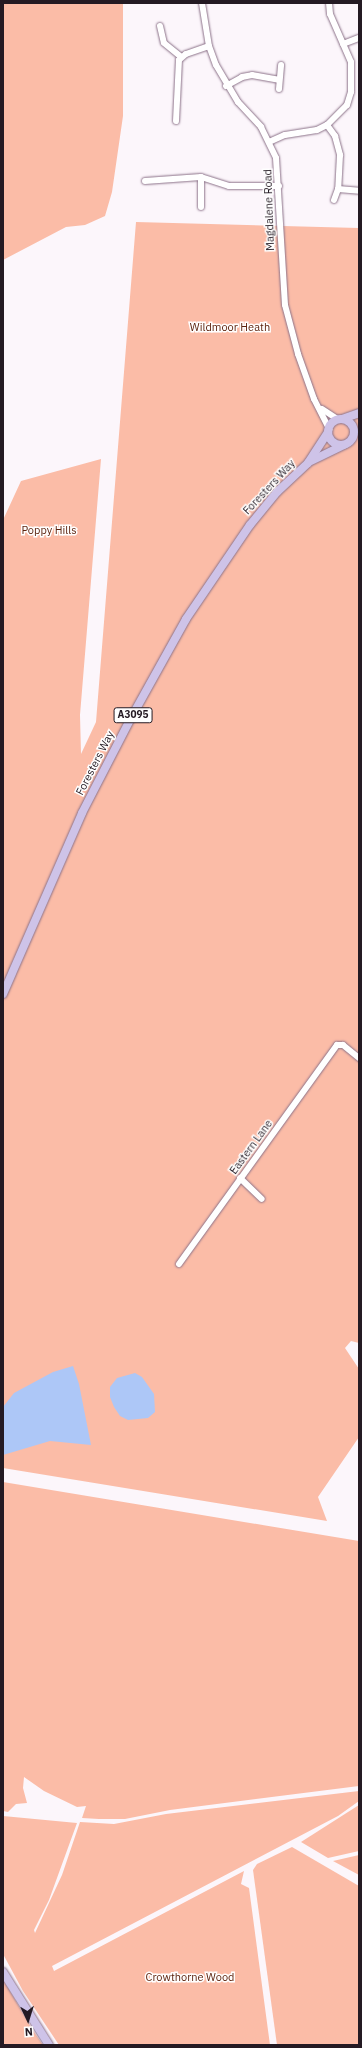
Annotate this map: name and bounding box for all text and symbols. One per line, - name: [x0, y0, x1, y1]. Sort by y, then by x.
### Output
- street label: Magdalene Road: [261, 169, 277, 251]
- park label: Wildmoor Heath: [190, 320, 270, 334]
- street label: Foresters Way: [240, 457, 298, 517]
- park label: Poppy Hills: [21, 523, 77, 537]
- road number: A3095: [113, 707, 153, 723]
- street label: Foresters Way: [73, 729, 117, 797]
- street label: Eastern Lane: [227, 1117, 275, 1177]
- park label: Crowthorne Wood: [146, 1970, 234, 1984]
- north arrow: [8, 2000, 48, 2040]
- text: N: [24, 2025, 33, 2039]

